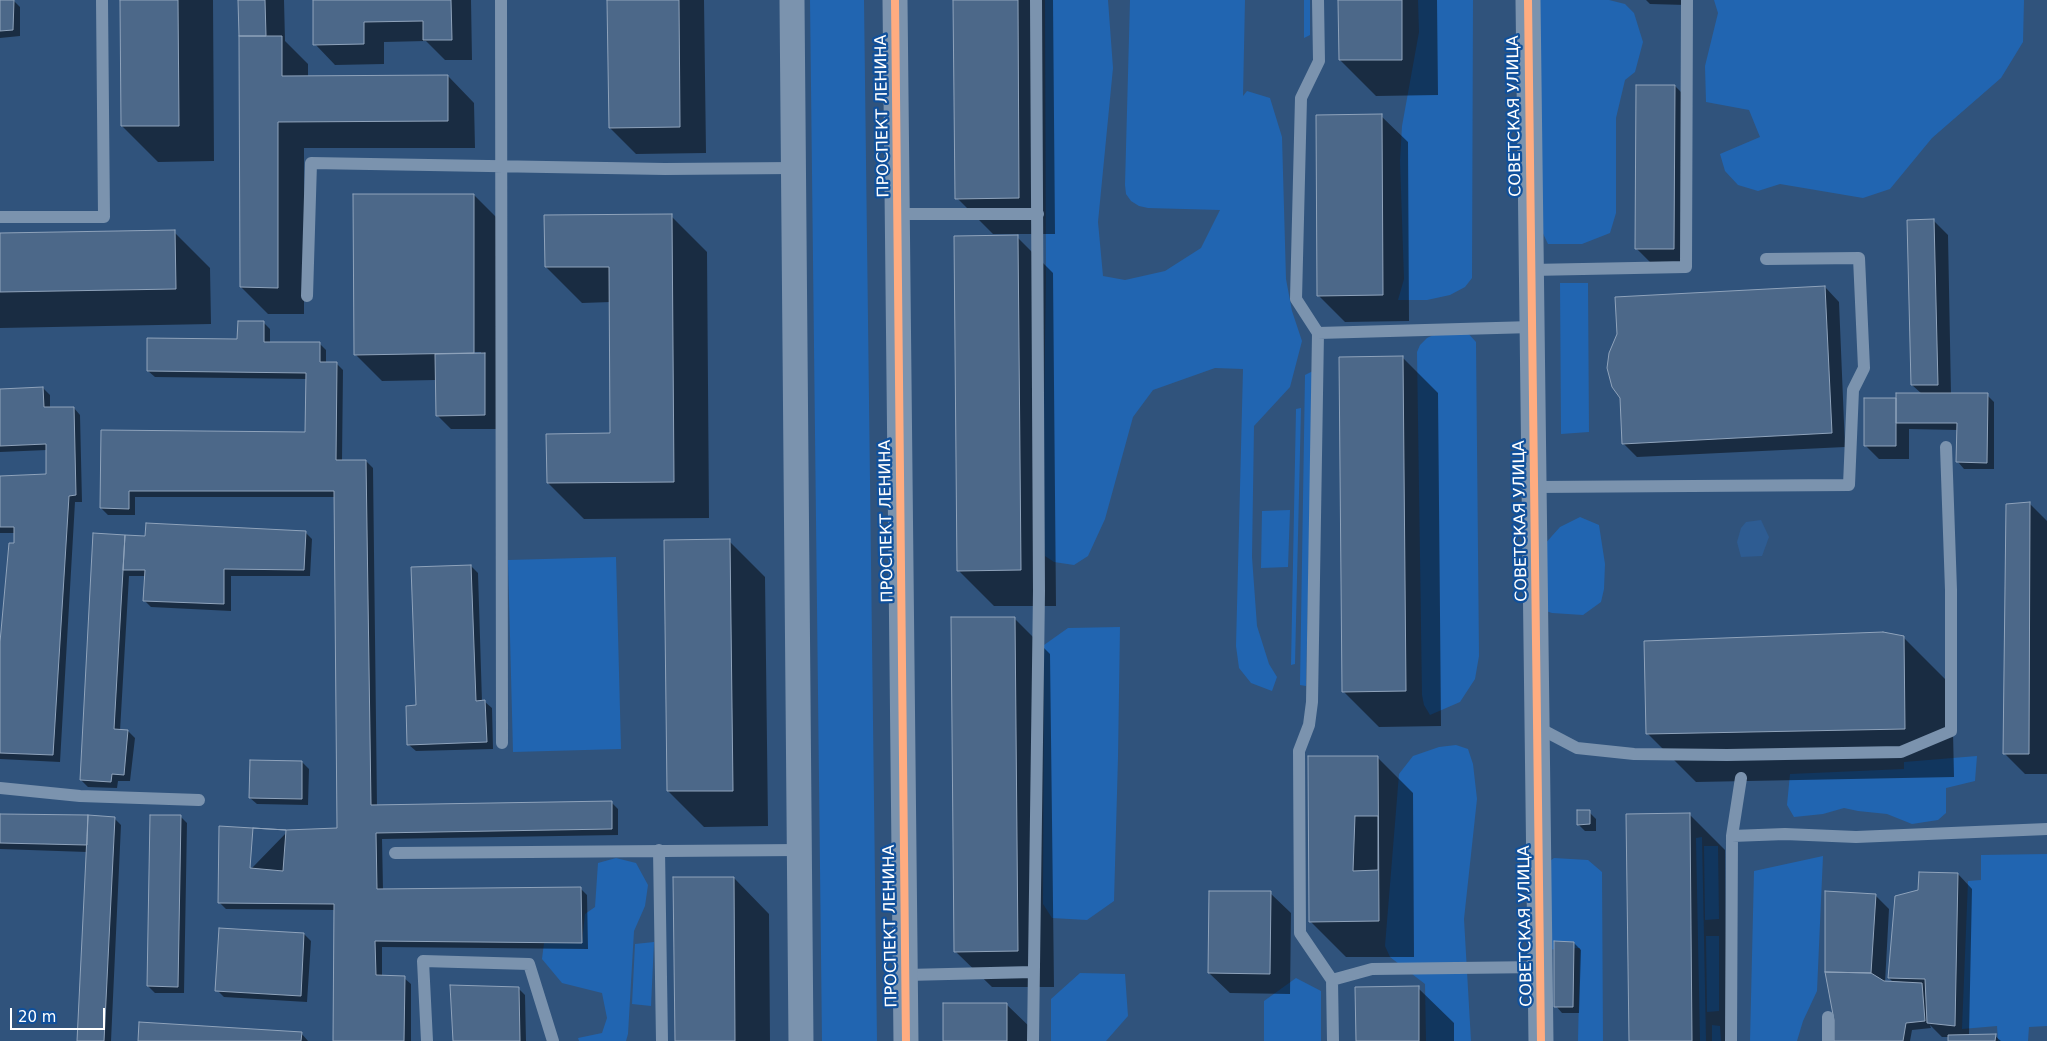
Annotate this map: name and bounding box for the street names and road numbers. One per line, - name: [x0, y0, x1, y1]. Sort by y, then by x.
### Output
- street label: ПРОСПЕКТ ЛЕНИНА: [872, 34, 894, 198]
- street label: СОВЕТСКАЯ УЛИЦА: [1504, 35, 1526, 197]
- street label: ПРОСПЕКТ ЛЕНИНА: [876, 439, 898, 603]
- street label: СОВЕТСКАЯ УЛИЦА: [1510, 440, 1532, 602]
- street label: ПРОСПЕКТ ЛЕНИНА: [880, 844, 902, 1008]
- street label: СОВЕТСКАЯ УЛИЦА: [1515, 845, 1537, 1007]

